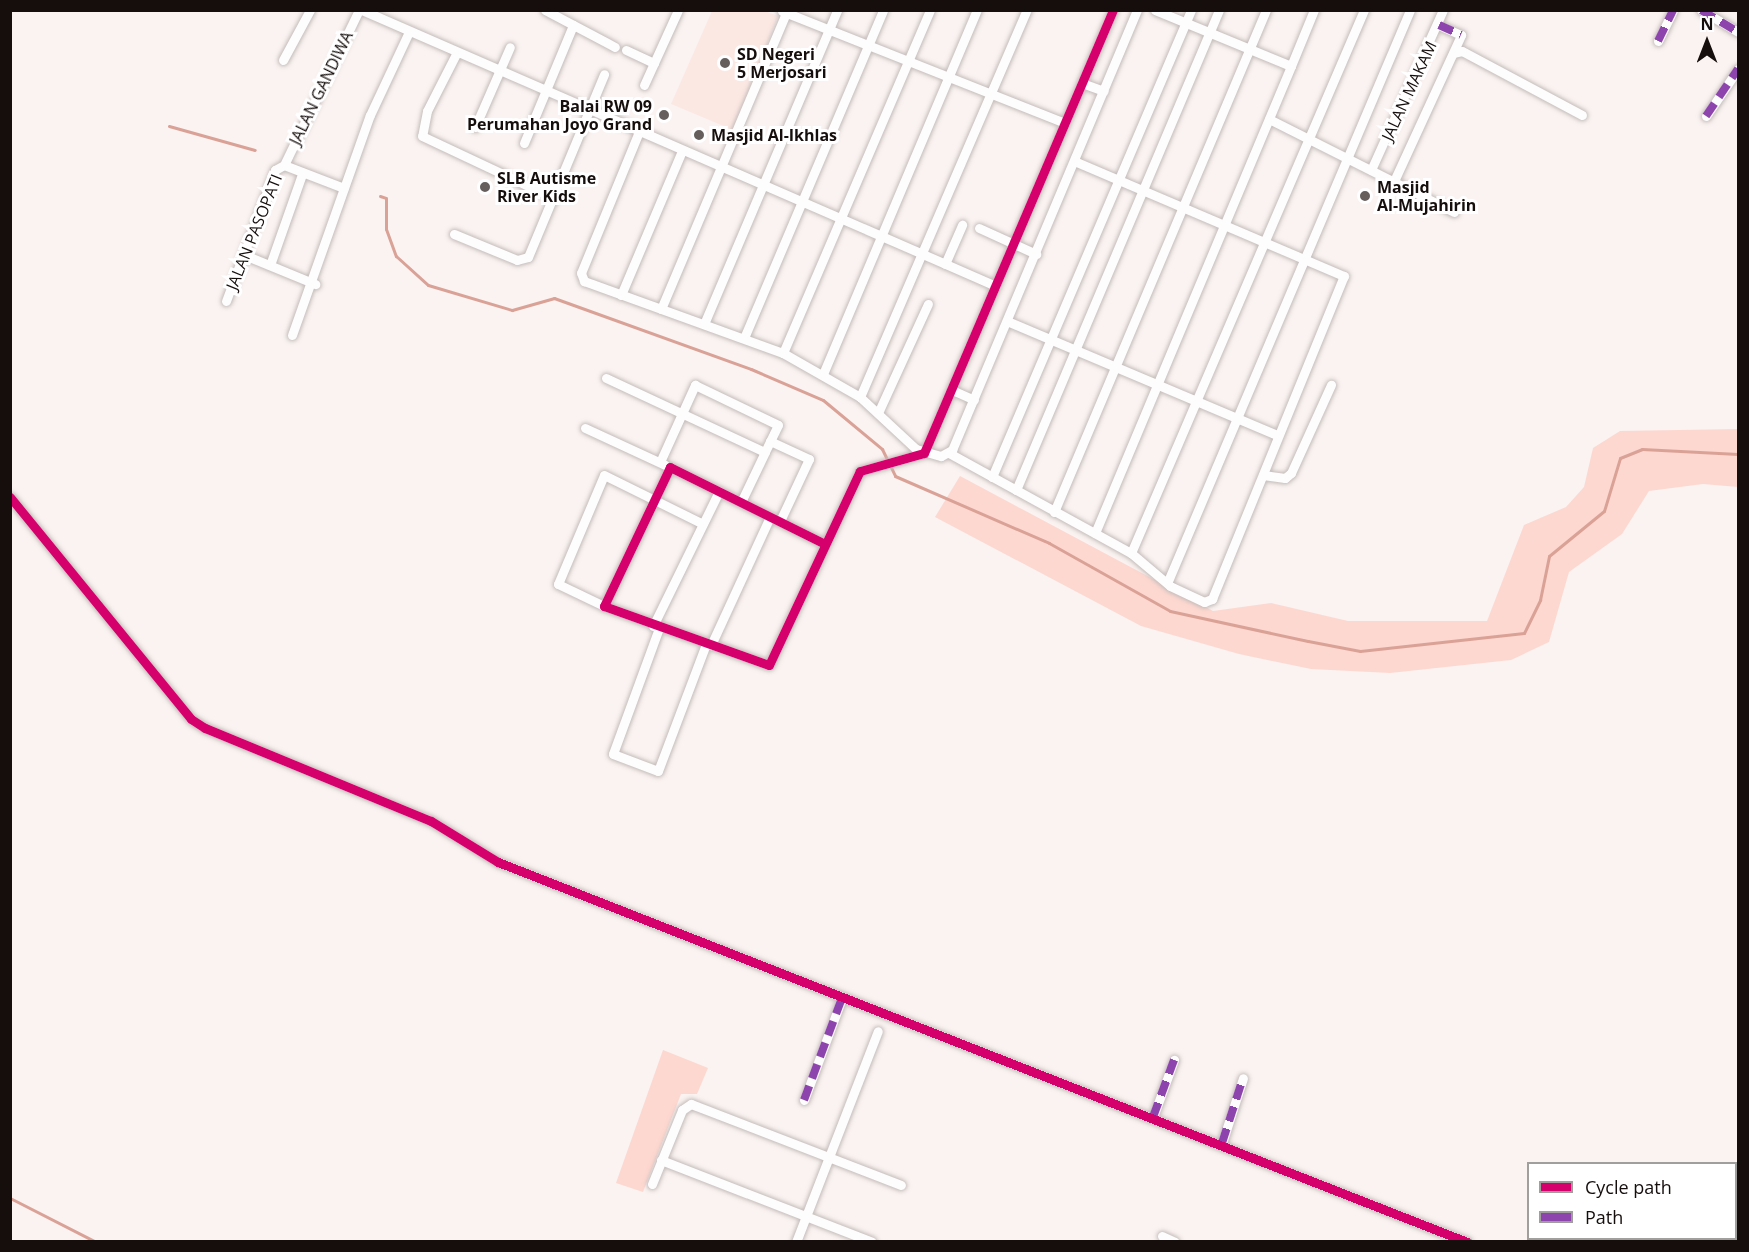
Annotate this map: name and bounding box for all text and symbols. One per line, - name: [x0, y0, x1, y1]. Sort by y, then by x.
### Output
- north arrow: [1677, 12, 1737, 72]
- text: N: [1700, 13, 1714, 35]
- street label: JALAN GANDIWA: [285, 28, 357, 148]
- street label: JALAN MAKAM: [1377, 38, 1441, 144]
- place label: SD Negeri 5 Merjosari: [737, 44, 827, 82]
- marker: SD Negeri 5 Merjosari: [718, 56, 732, 70]
- place label: Balai RW 09 Perumahan Joyo Grand: [467, 96, 652, 134]
- marker: Balai RW 09 Perumahan Joyo Grand: [657, 108, 671, 122]
- place label: Masjid Al-Ikhlas: [711, 125, 837, 145]
- marker: Masjid Al-Ikhlas: [692, 128, 706, 142]
- place label: SLB Autisme River Kids: [497, 168, 596, 206]
- street label: JALAN PASOPATI: [222, 171, 286, 293]
- place label: Masjid Al-Mujahirin: [1377, 177, 1476, 215]
- marker: SLB Autisme River Kids: [478, 180, 492, 194]
- marker: Masjid Al-Mujahirin: [1358, 189, 1372, 203]
- legend: [1527, 1162, 1737, 1240]
- text: Cycle path: [1585, 1175, 1672, 1199]
- text: Path: [1585, 1205, 1623, 1229]

